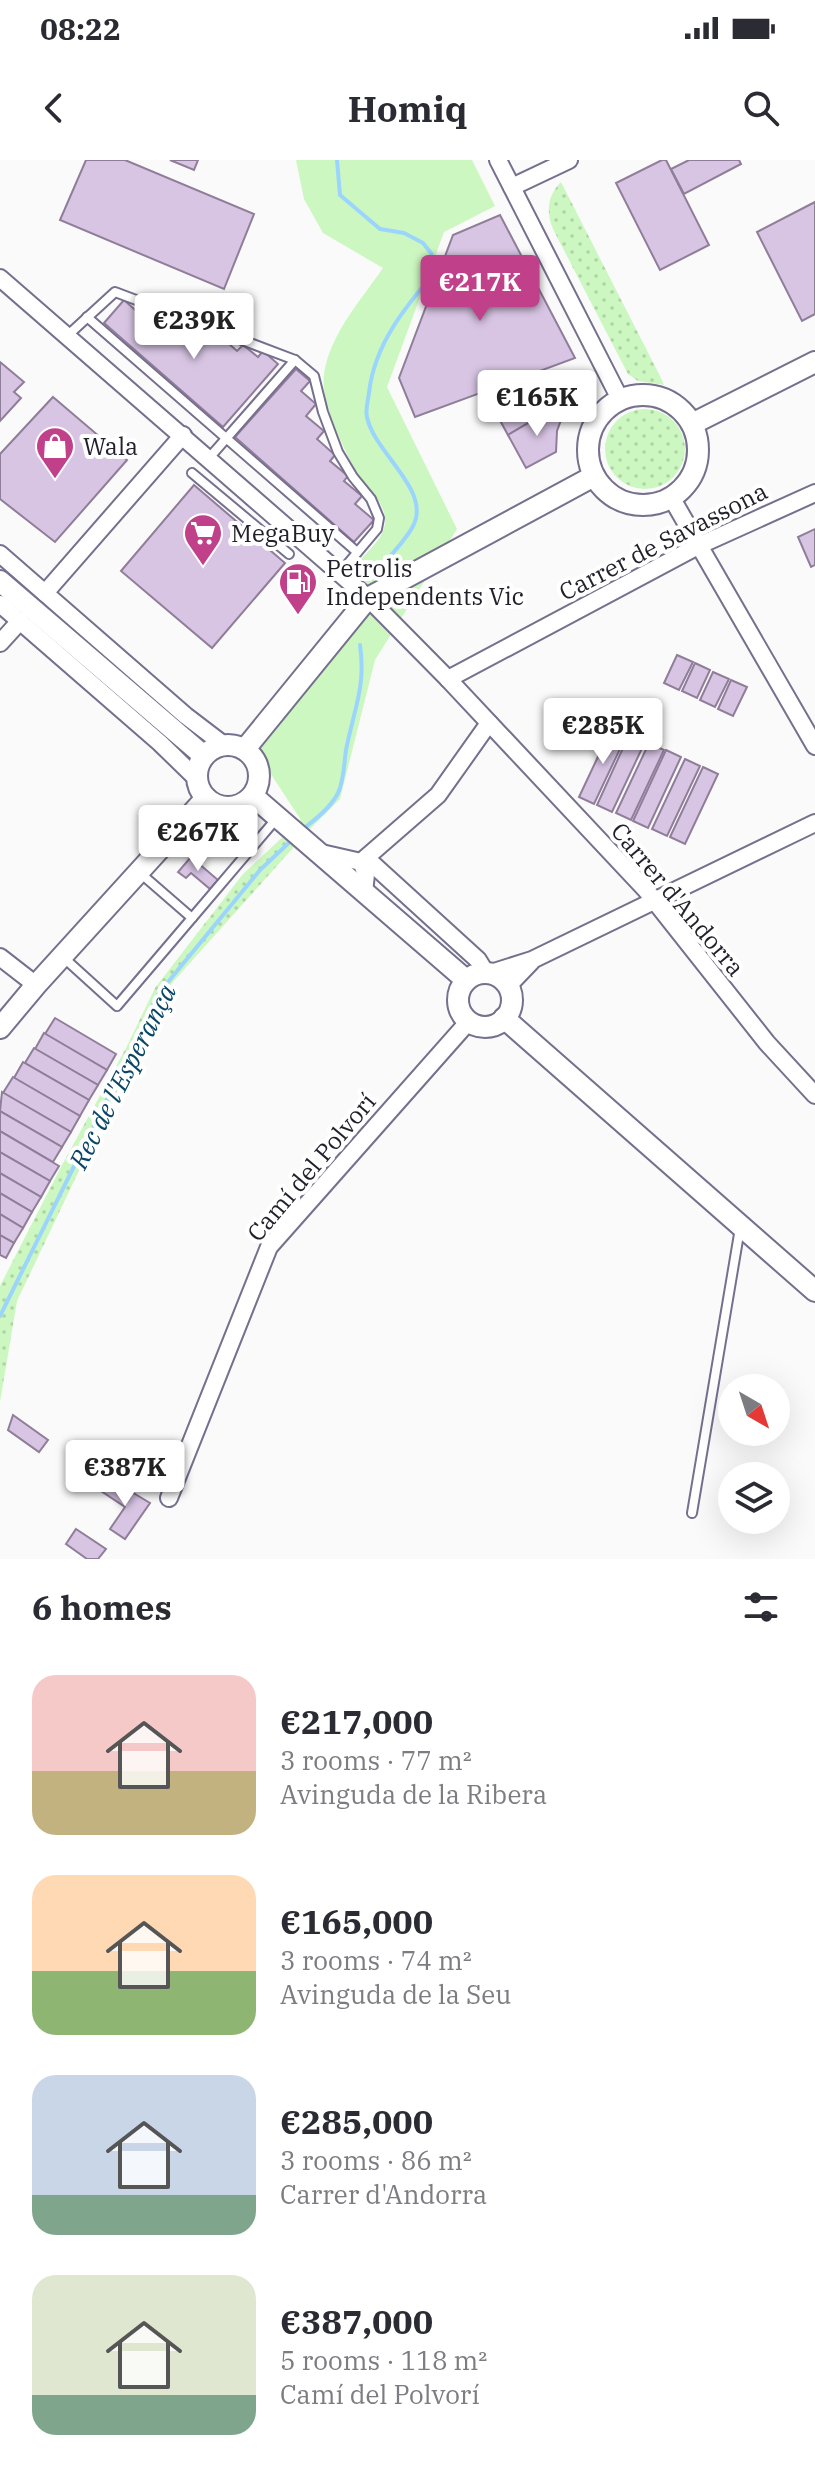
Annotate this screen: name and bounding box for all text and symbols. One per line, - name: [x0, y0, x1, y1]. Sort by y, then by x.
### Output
- text: 08:22: [40, 9, 121, 48]
- text: Homiq: [348, 85, 467, 132]
- icon: back: [32, 86, 76, 130]
- icon: search: [739, 86, 783, 130]
- pin: €217K: [424, 255, 536, 323]
- text: €217K: [439, 264, 521, 298]
- pin: €239K: [138, 293, 250, 361]
- text: €239K: [153, 302, 235, 336]
- pin: €165K: [481, 370, 593, 438]
- text: €165K: [496, 379, 578, 413]
- shop icon: Wala: [34, 425, 76, 480]
- place label: Wala: [83, 430, 138, 462]
- street label: Carrer de Savassona: [553, 475, 773, 607]
- supermarket icon: MegaBuy: [182, 512, 224, 567]
- place label: MegaBuy: [231, 517, 335, 549]
- place label: Petrolis Independents Vic: [326, 552, 524, 612]
- fuel station icon: Petrolis Independents Vic: [277, 561, 319, 616]
- pin: €285K: [547, 698, 659, 766]
- text: €285K: [562, 707, 644, 741]
- pin: €267K: [142, 805, 254, 873]
- text: €267K: [157, 814, 239, 848]
- street label: Carrer d'Andorra: [604, 815, 752, 983]
- water label: Rec de l'Esperança: [60, 978, 183, 1175]
- street label: Camí del Polvorí: [240, 1086, 382, 1248]
- north arrow: [718, 1374, 790, 1446]
- map controls: [718, 1374, 790, 1534]
- pin: €387K: [69, 1440, 181, 1508]
- text: €387K: [84, 1449, 166, 1483]
- button: layers: [718, 1462, 790, 1534]
- text: 6 homes: [32, 1585, 172, 1629]
- icon: filters: [739, 1585, 783, 1629]
- text: €217,000: [280, 1699, 433, 1743]
- icon: home: [96, 1707, 192, 1803]
- text: 3 rooms · 77 m²: [280, 1743, 472, 1777]
- text: Avinguda de la Ribera: [280, 1777, 547, 1811]
- text: €165,000: [280, 1899, 433, 1943]
- icon: home: [96, 1907, 192, 2003]
- text: 3 rooms · 74 m²: [280, 1943, 472, 1977]
- text: Avinguda de la Seu: [280, 1977, 511, 2011]
- text: €285,000: [280, 2099, 433, 2143]
- icon: home: [96, 2107, 192, 2203]
- text: 3 rooms · 86 m²: [280, 2143, 472, 2177]
- text: Carrer d'Andorra: [280, 2177, 487, 2211]
- text: €387,000: [280, 2299, 433, 2343]
- icon: home: [96, 2307, 192, 2403]
- text: 5 rooms · 118 m²: [280, 2343, 487, 2377]
- text: Camí del Polvorí: [280, 2377, 480, 2411]

